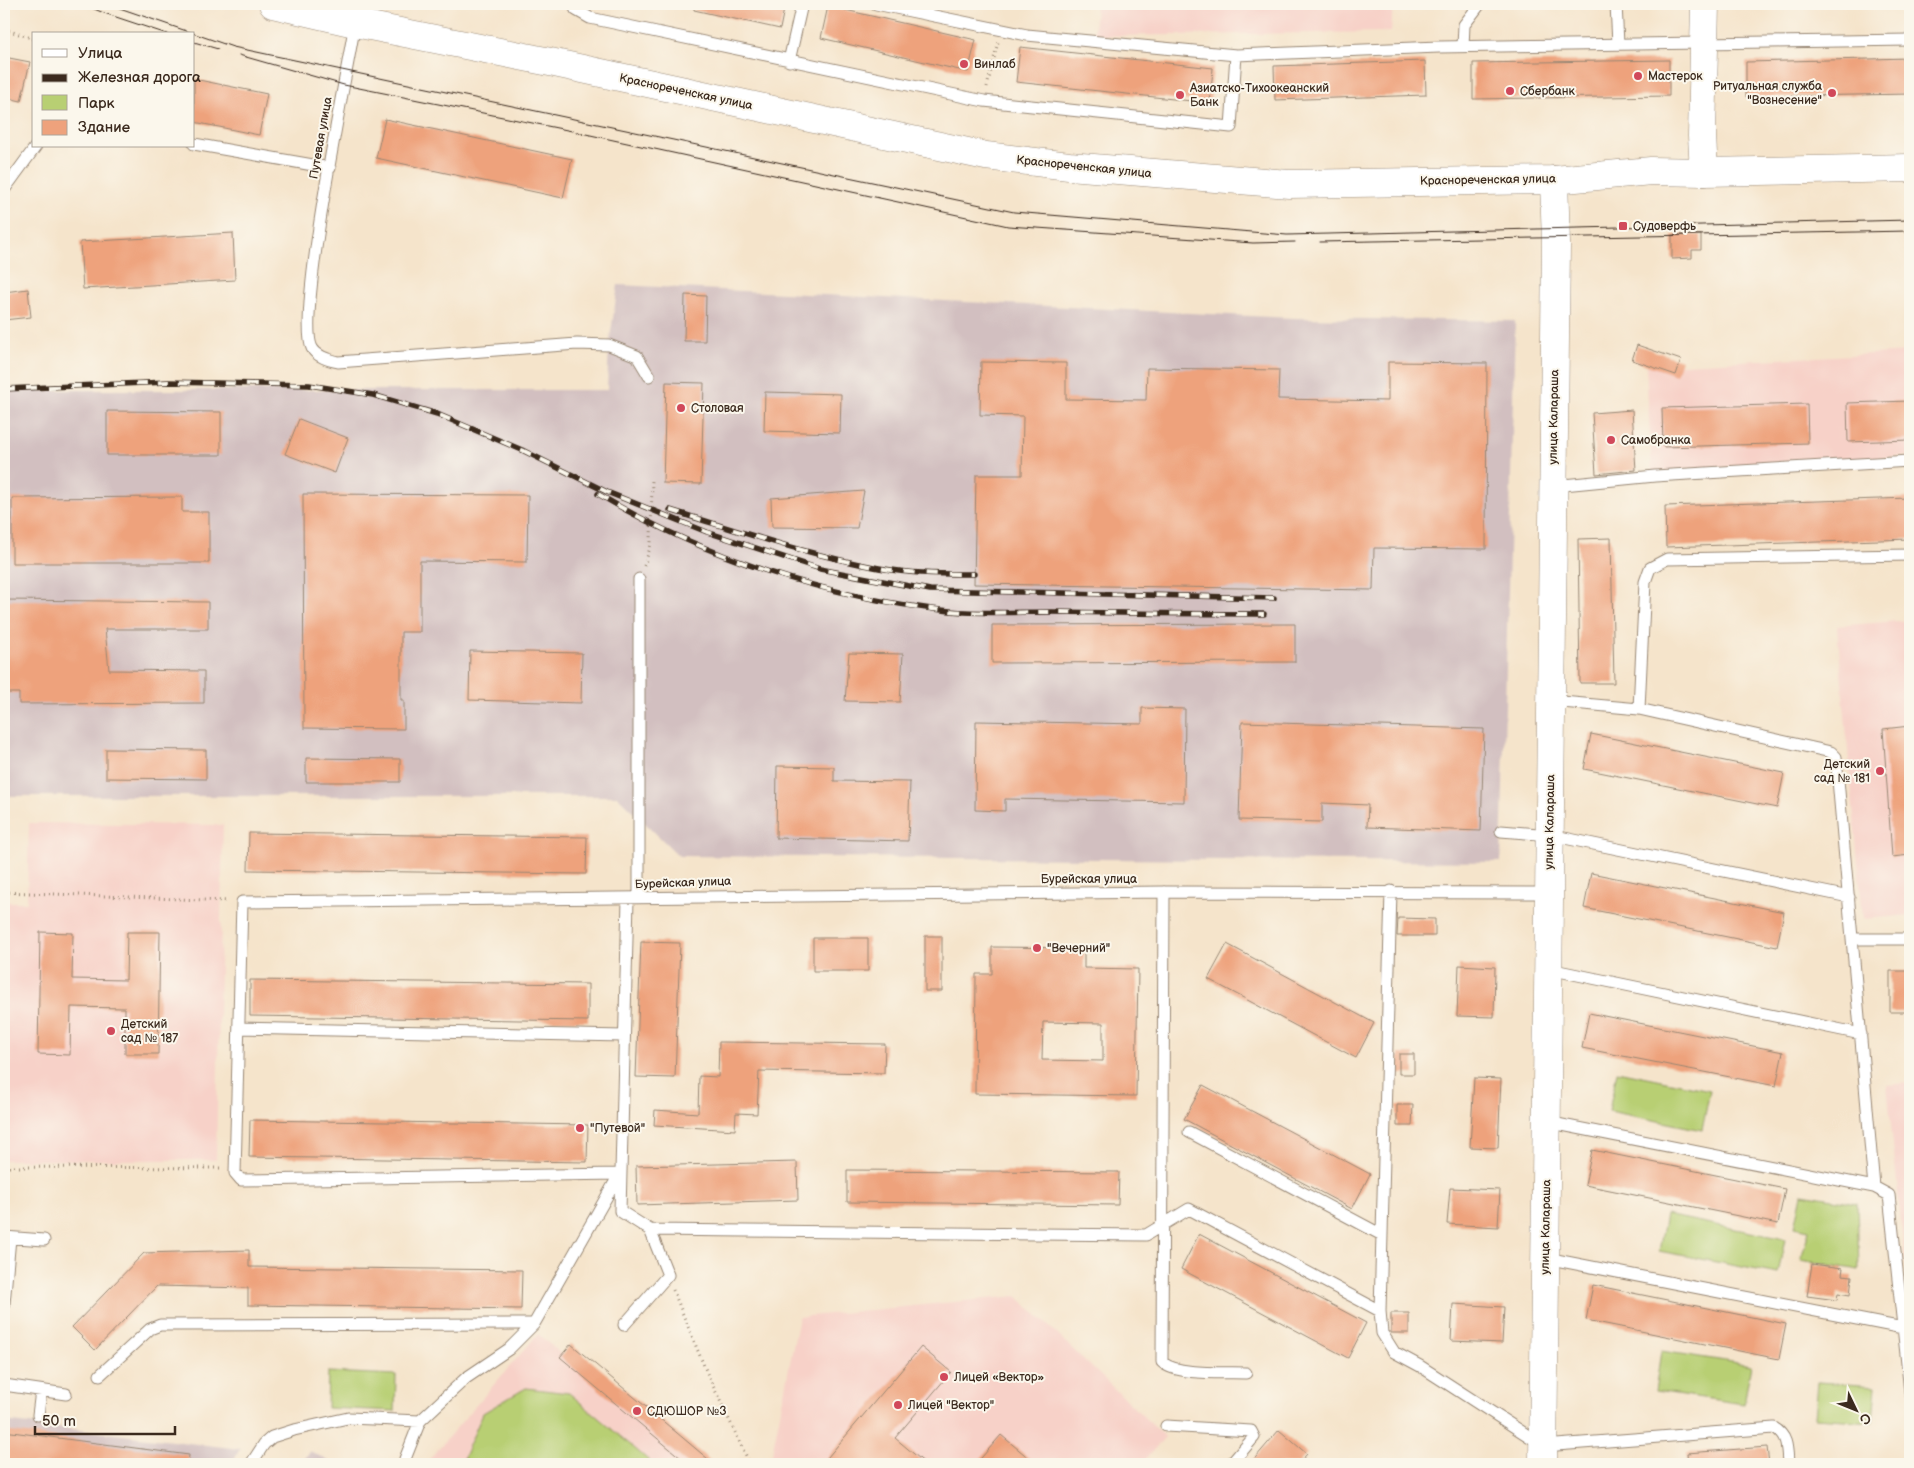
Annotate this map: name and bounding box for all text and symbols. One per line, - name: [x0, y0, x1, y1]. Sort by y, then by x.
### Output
- legend: [32, 32, 195, 148]
- text: Улица: [78, 44, 123, 63]
- place label: Винлаб: [974, 57, 1016, 72]
- marker: Винлаб: [958, 58, 970, 70]
- text: Железная дорога: [78, 68, 201, 87]
- place label: Мастерок: [1648, 69, 1703, 84]
- marker: Мастерок: [1632, 70, 1644, 82]
- street label: Краснореченская улица: [618, 71, 754, 113]
- place label: Ритуальная служба "Вознесение": [1713, 79, 1822, 108]
- place label: Азиатско-Тихоокеанский Банк: [1189, 81, 1329, 110]
- place label: Сбербанк: [1520, 84, 1576, 99]
- marker: Сбербанк: [1504, 85, 1516, 97]
- marker: Ритуальная служба "Вознесение": [1826, 87, 1838, 99]
- marker: Азиатско-Тихоокеанский Банк: [1174, 89, 1186, 101]
- text: Парк: [78, 94, 115, 113]
- street label: Путевая улица: [306, 96, 336, 180]
- text: Здание: [78, 118, 130, 137]
- street label: Краснореченская улица: [1016, 152, 1152, 182]
- street label: Краснореченская улица: [1420, 171, 1556, 189]
- place label: Судоверфь: [1633, 219, 1696, 234]
- marker: Судоверфь: [1617, 220, 1629, 232]
- street label: улица Калараша: [1546, 369, 1562, 465]
- place label: Столовая: [691, 401, 744, 416]
- marker: Столовая: [675, 402, 687, 414]
- place label: Самобранка: [1621, 433, 1691, 448]
- marker: Самобранка: [1605, 434, 1617, 446]
- place label: Детский сад № 181: [1814, 757, 1870, 786]
- marker: Детский сад № 181: [1874, 765, 1886, 777]
- street label: улица Калараша: [1542, 774, 1558, 870]
- street label: Бурейская улица: [1041, 872, 1137, 887]
- street label: Бурейская улица: [635, 874, 731, 892]
- place label: "Вечерний": [1047, 941, 1110, 956]
- marker: "Вечерний": [1031, 942, 1043, 954]
- place label: Детский сад № 187: [121, 1017, 178, 1046]
- marker: Детский сад № 187: [105, 1025, 117, 1037]
- place label: "Путевой": [590, 1121, 645, 1136]
- marker: "Путевой": [574, 1122, 586, 1134]
- street label: улица Калараша: [1538, 1179, 1554, 1275]
- place label: Лицей «Вектор»: [953, 1370, 1045, 1385]
- marker: Лицей «Вектор»: [938, 1371, 950, 1383]
- north arrow: [1832, 1386, 1882, 1436]
- place label: Лицей "Вектор": [907, 1398, 994, 1413]
- marker: Лицей "Вектор": [892, 1399, 904, 1411]
- scale bar: [35, 1403, 175, 1435]
- place label: СДЮШОР №3: [647, 1404, 727, 1419]
- marker: СДЮШОР №3: [631, 1405, 643, 1417]
- text: С: [1855, 1409, 1875, 1428]
- text: 50 m: [42, 1412, 76, 1431]

